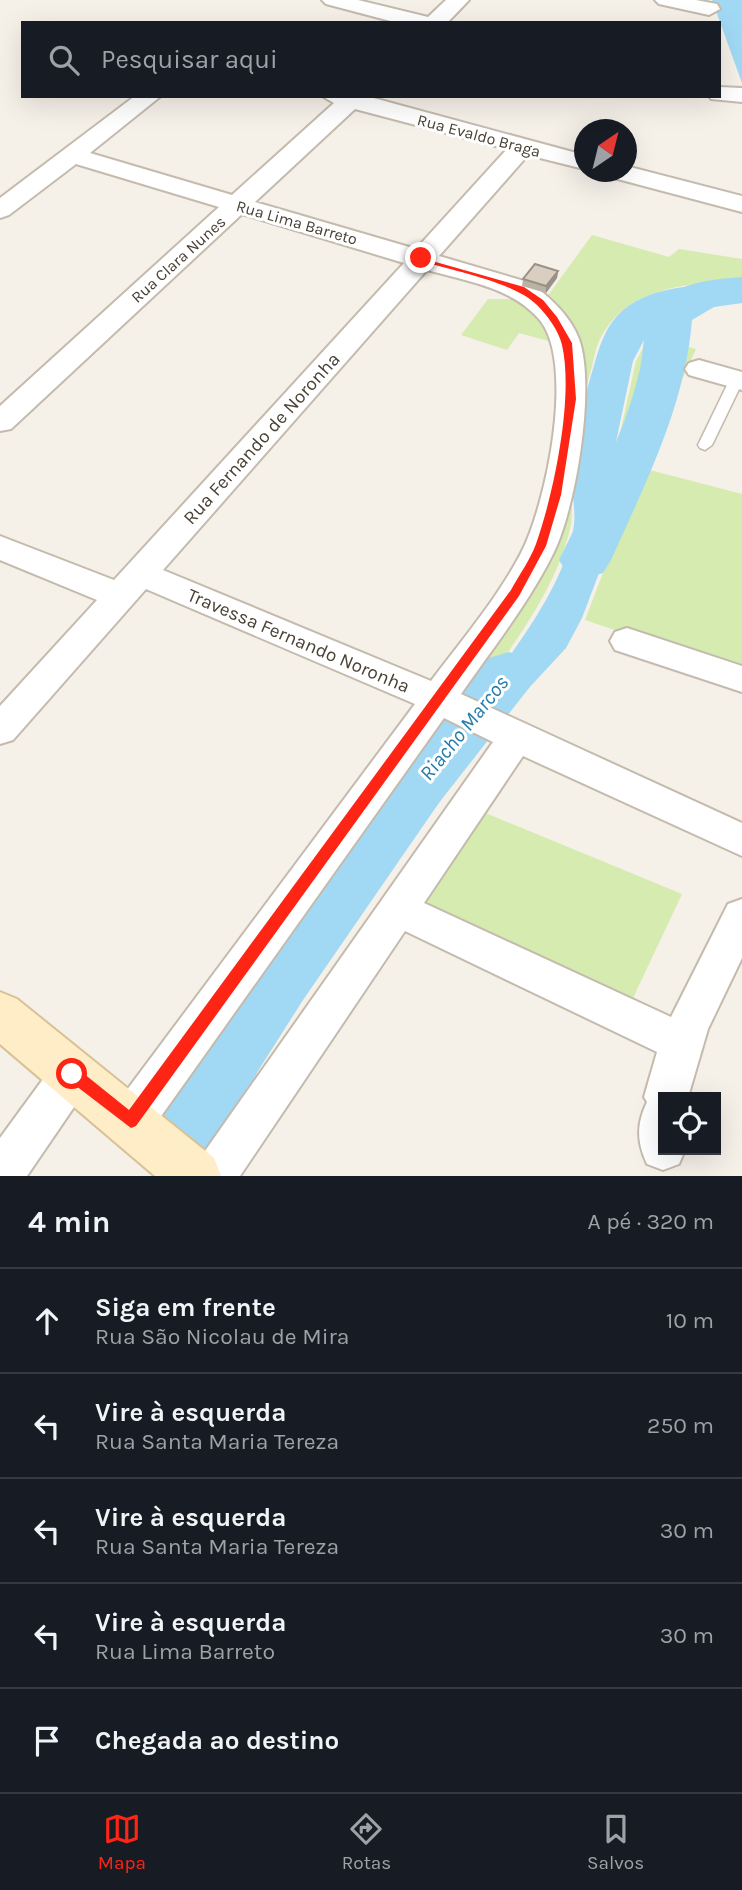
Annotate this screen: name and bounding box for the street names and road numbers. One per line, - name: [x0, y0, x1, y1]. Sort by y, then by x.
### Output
- street label: Rua Evaldo Braga: [415, 110, 543, 161]
- street label: Rua Lima Barreto: [234, 196, 360, 249]
- street label: Rua Clara Nunes: [127, 212, 229, 307]
- street label: Rua Fernando de Noronha: [179, 348, 345, 529]
- street label: Travessa Fernando Noronha: [184, 584, 413, 698]

